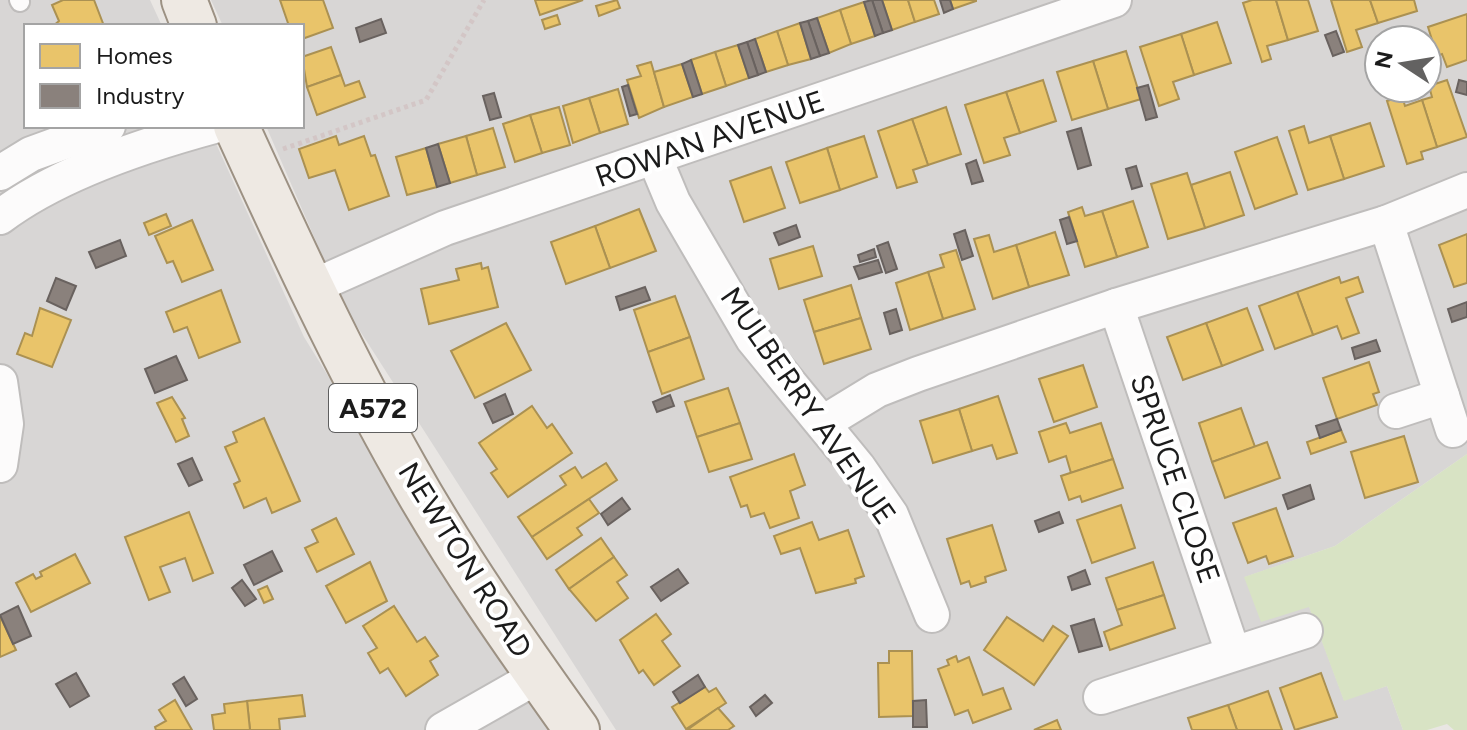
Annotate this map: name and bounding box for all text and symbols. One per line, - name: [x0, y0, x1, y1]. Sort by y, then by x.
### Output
- legend: [24, 24, 304, 128]
- north arrow: [1363, 24, 1443, 104]
- text: Homes: [96, 41, 173, 70]
- text: N: [1369, 49, 1399, 71]
- text: Industry: [96, 81, 185, 110]
- street label: ROWAN AVENUE: [590, 82, 829, 195]
- street label: MULBERRY AVENUE: [713, 280, 904, 531]
- street label: SPRUCE CLOSE: [1122, 369, 1229, 588]
- road number: A572: [329, 384, 417, 432]
- street label: NEWTON ROAD: [391, 455, 540, 664]

